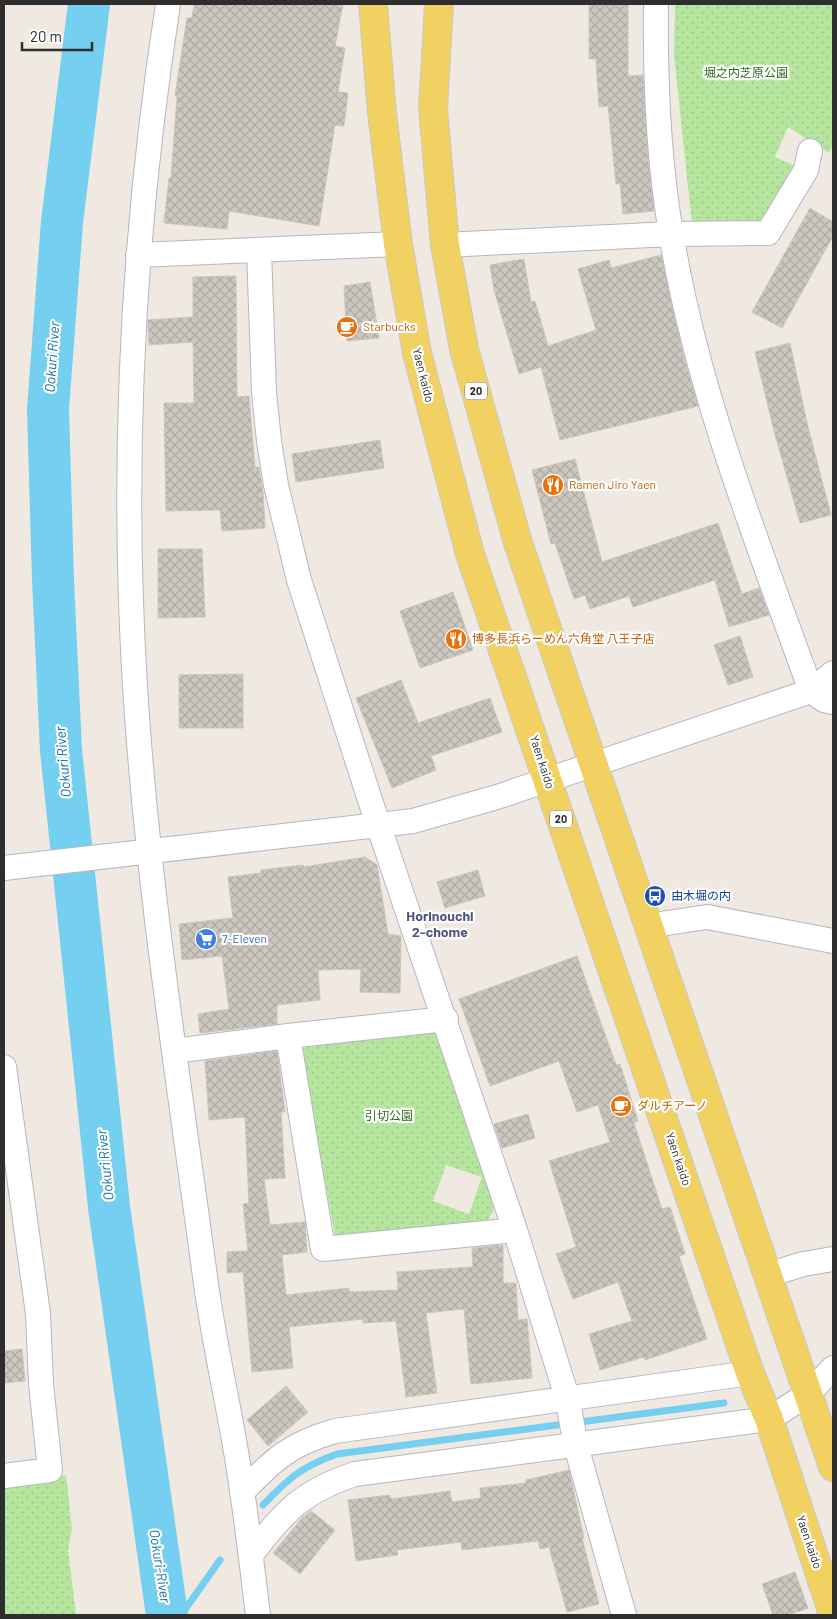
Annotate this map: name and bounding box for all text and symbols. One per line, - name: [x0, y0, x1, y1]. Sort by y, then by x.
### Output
- scale bar: [22, 20, 92, 52]
- text: 20 m: [30, 27, 62, 45]
- park label: 堀之内芝原公園: [704, 65, 788, 79]
- cafe icon: Starbucks: [335, 315, 359, 339]
- place label: Starbucks: [363, 319, 416, 333]
- water label: Ookuri River: [41, 320, 63, 393]
- street label: Yaen kaido: [410, 346, 438, 404]
- road number: 20: [465, 382, 487, 400]
- restaurant icon: Ramen Jiro Yaen: [541, 473, 565, 497]
- place label: Ramen Jiro Yaen: [569, 477, 656, 491]
- restaurant icon: 博多長浜らーめん六角堂 八王子店: [444, 627, 468, 651]
- place label: 博多長浜らーめん六角堂 八王子店: [472, 631, 654, 645]
- water label: Ookuri River: [51, 725, 74, 798]
- street label: Yaen kaido: [528, 733, 558, 790]
- road number: 20: [550, 811, 572, 828]
- bus stop icon: 由木堀の内: [643, 884, 667, 908]
- place label: 由木堀の内: [671, 888, 731, 902]
- district label: Horinouchi 2-chome: [406, 907, 474, 940]
- supermarket icon: 7-Eleven: [194, 927, 218, 951]
- place label: 7-Eleven: [222, 931, 267, 945]
- cafe icon: ダルチアーノ: [609, 1094, 633, 1118]
- place label: ダルチアーノ: [637, 1098, 708, 1112]
- park label: 引切公園: [365, 1108, 413, 1122]
- water label: Ookuri River: [92, 1128, 117, 1201]
- street label: Yaen kaido: [663, 1130, 695, 1187]
- street label: Yaen kaido: [794, 1513, 826, 1570]
- water label: Ookuri-River: [146, 1528, 175, 1605]

